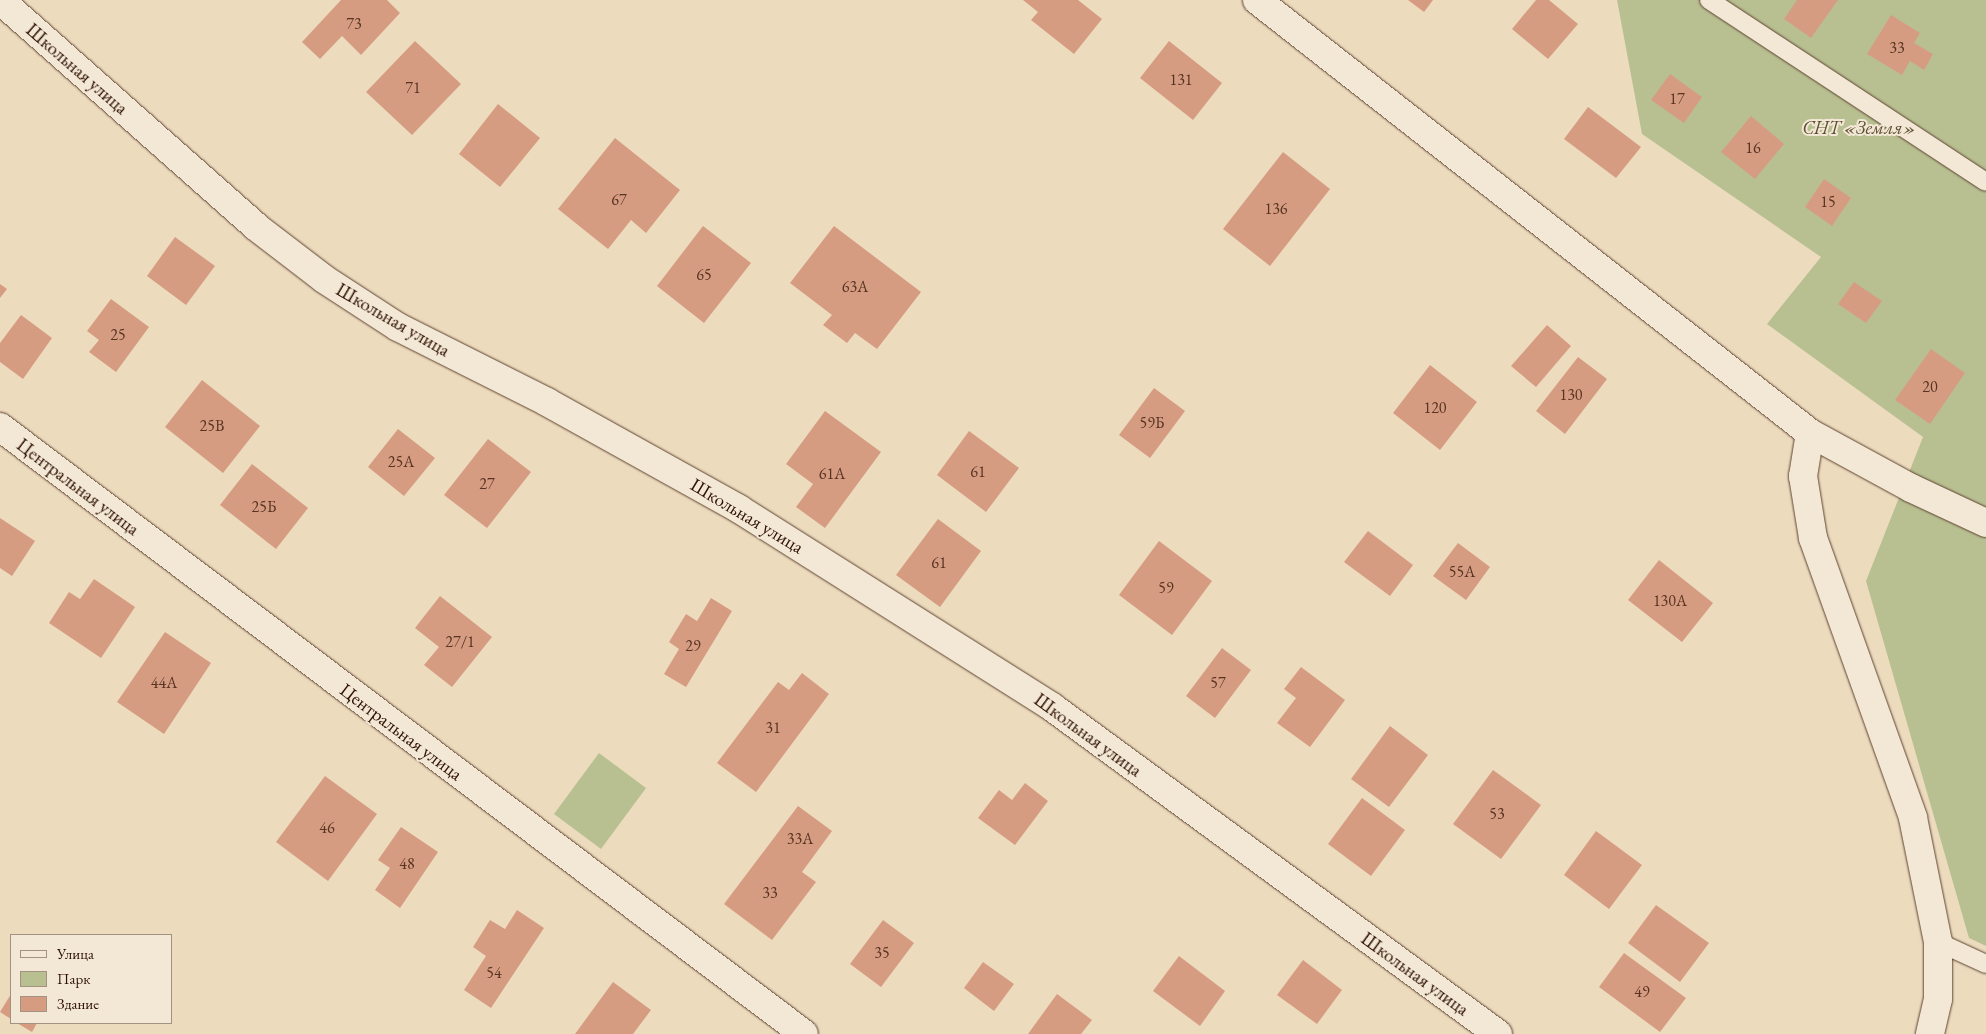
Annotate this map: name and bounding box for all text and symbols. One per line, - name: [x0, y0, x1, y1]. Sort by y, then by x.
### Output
- house number: 73: [346, 14, 362, 34]
- street label: Школьная улица: [21, 18, 133, 120]
- house number: 33: [1889, 38, 1905, 58]
- house number: 131: [1169, 70, 1193, 90]
- house number: 71: [405, 78, 421, 98]
- house number: 17: [1669, 89, 1685, 109]
- park label: СНТ «Земля»: [1802, 117, 1916, 139]
- house number: 16: [1745, 138, 1761, 158]
- house number: 67: [611, 190, 627, 210]
- house number: 15: [1820, 192, 1836, 212]
- house number: 136: [1264, 199, 1288, 219]
- house number: 65: [696, 265, 712, 285]
- house number: 63А: [842, 277, 868, 297]
- street label: Школьная улица: [332, 278, 454, 362]
- house number: 25: [110, 325, 126, 345]
- house number: 20: [1922, 377, 1938, 397]
- house number: 130: [1559, 385, 1583, 405]
- house number: 120: [1423, 398, 1447, 418]
- house number: 59Б: [1140, 413, 1164, 433]
- house number: 25В: [200, 416, 224, 436]
- street label: Центральная улица: [12, 433, 144, 541]
- house number: 25А: [388, 452, 414, 472]
- house number: 61: [970, 462, 986, 482]
- house number: 61А: [819, 464, 845, 484]
- street label: Школьная улица: [686, 473, 808, 559]
- house number: 27: [479, 474, 495, 494]
- house number: 25Б: [252, 497, 276, 517]
- house number: 61: [931, 553, 947, 573]
- house number: 55А: [1449, 562, 1475, 582]
- house number: 59: [1158, 578, 1174, 598]
- house number: 130А: [1653, 591, 1687, 611]
- house number: 27/1: [445, 632, 475, 652]
- house number: 29: [685, 636, 701, 656]
- house number: 44А: [151, 673, 177, 693]
- house number: 57: [1210, 673, 1226, 693]
- street label: Центральная улица: [335, 678, 467, 786]
- street label: Школьная улица: [1030, 688, 1146, 782]
- house number: 31: [765, 718, 781, 738]
- house number: 53: [1489, 804, 1505, 824]
- house number: 46: [319, 818, 335, 838]
- house number: 33А: [787, 829, 813, 849]
- house number: 48: [399, 854, 415, 874]
- house number: 33: [762, 883, 778, 903]
- street label: Школьная улица: [1357, 927, 1473, 1021]
- legend: [10, 934, 172, 1024]
- house number: 35: [874, 943, 890, 963]
- text: Улица: [57, 944, 94, 963]
- house number: 54: [486, 963, 502, 983]
- text: Парк: [57, 969, 90, 988]
- house number: 49: [1634, 982, 1650, 1002]
- text: Здание: [57, 994, 99, 1013]

